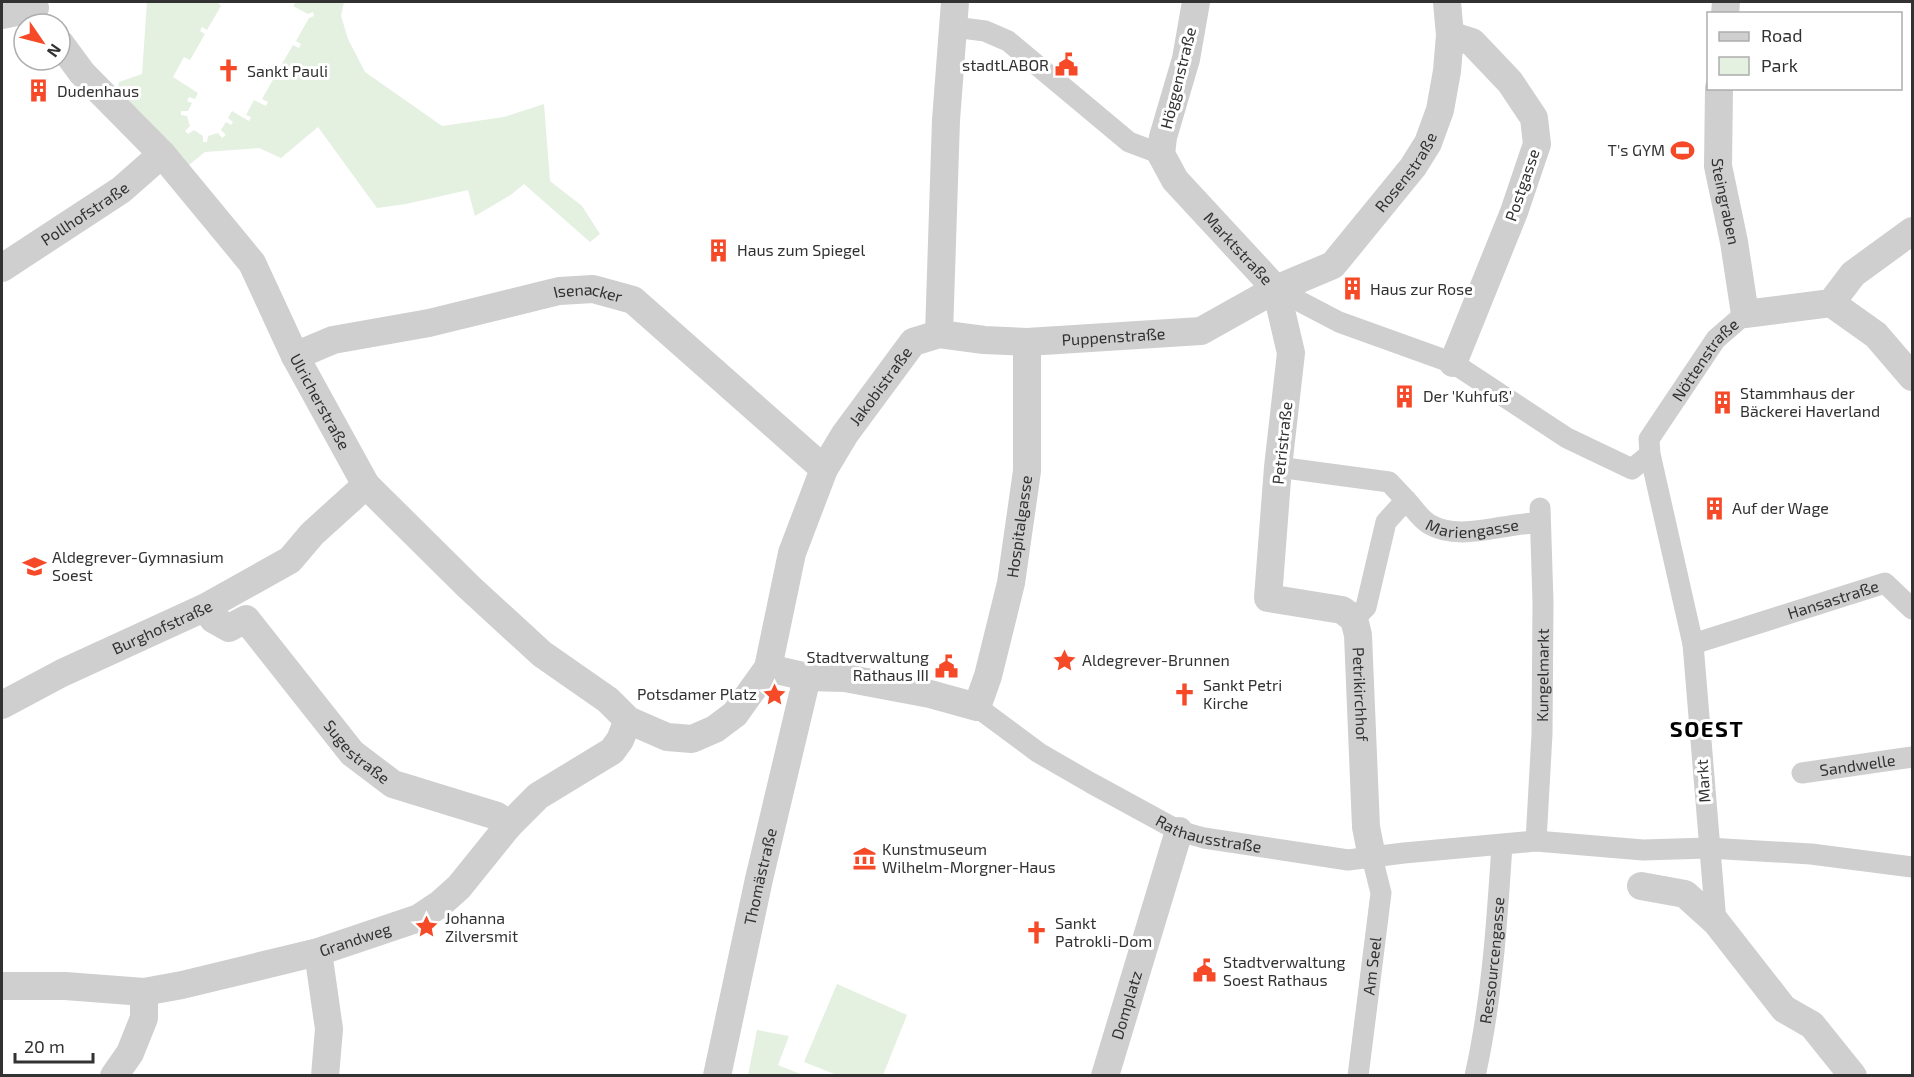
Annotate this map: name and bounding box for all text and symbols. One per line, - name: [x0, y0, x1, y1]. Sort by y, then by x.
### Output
- north arrow: [12, 12, 72, 72]
- legend: [1707, 12, 1902, 90]
- text: Road: [1761, 24, 1802, 46]
- street label: Höggenstraße: [1156, 25, 1199, 131]
- text: N: [44, 41, 66, 61]
- public building icon: stadtLABOR: [1054, 52, 1080, 78]
- text: Park: [1761, 54, 1798, 76]
- place label: stadtLABOR: [962, 55, 1049, 74]
- church icon: Sankt Pauli: [216, 58, 242, 84]
- place label: Sankt Pauli: [247, 61, 328, 80]
- building icon: Dudenhaus: [26, 78, 52, 104]
- place label: Dudenhaus: [57, 81, 139, 100]
- street label: Rosenstraße: [1370, 130, 1440, 215]
- sports icon: T's GYM: [1670, 137, 1696, 163]
- place label: T's GYM: [1608, 140, 1665, 159]
- street label: Postgasse: [1500, 146, 1543, 223]
- street label: Steingraben: [1709, 158, 1744, 246]
- street label: Pollhofstraße: [37, 178, 132, 249]
- street label: Marktstraße: [1200, 208, 1277, 288]
- building icon: Haus zum Spiegel: [706, 237, 732, 263]
- place label: Haus zum Spiegel: [737, 240, 865, 259]
- building icon: Haus zur Rose: [1339, 276, 1365, 302]
- street label: Isenacker: [551, 279, 625, 306]
- place label: Haus zur Rose: [1370, 279, 1473, 298]
- street label: Nöttenstraße: [1667, 314, 1742, 405]
- street label: Puppenstraße: [1061, 323, 1166, 349]
- street label: Jakobistraße: [845, 343, 915, 429]
- street label: Ulricherstraße: [286, 350, 355, 453]
- building icon: Der 'Kuhfuß': [1392, 383, 1418, 409]
- place label: Stammhaus der Bäckerei Haverland: [1740, 383, 1880, 420]
- place label: Der 'Kuhfuß': [1423, 386, 1512, 405]
- building icon: Stammhaus der Bäckerei Haverland: [1709, 389, 1735, 415]
- street label: Petristraße: [1268, 401, 1295, 485]
- street label: Hospitalgasse: [1002, 474, 1035, 579]
- building icon: Auf der Wage: [1701, 495, 1727, 521]
- place label: Auf der Wage: [1732, 498, 1829, 517]
- street label: Mariengasse: [1423, 514, 1520, 541]
- place label: Aldegrever-Gymnasium Soest: [52, 547, 224, 584]
- school or university icon: Aldegrever-Gymnasium Soest: [21, 553, 47, 579]
- street label: Hansastraße: [1785, 576, 1881, 622]
- street label: Burghofstraße: [109, 596, 215, 658]
- street label: Kungelmarkt: [1532, 628, 1552, 722]
- place label: Stadtverwaltung Rathaus III: [807, 647, 929, 684]
- place icon: Aldegrever-Brunnen: [1051, 647, 1077, 673]
- street label: Petrikirchhof: [1350, 647, 1372, 743]
- place label: Aldegrever-Brunnen: [1082, 650, 1230, 669]
- public building icon: Stadtverwaltung Rathaus III: [934, 653, 960, 679]
- place label: Sankt Petri Kirche: [1203, 675, 1282, 712]
- place icon: Potsdamer Platz: [762, 681, 788, 707]
- church icon: Sankt Petri Kirche: [1172, 681, 1198, 707]
- place label: Potsdamer Platz: [637, 684, 757, 703]
- district label: SOEST: [1670, 715, 1744, 741]
- street label: Sugestraße: [320, 716, 394, 787]
- street label: Sandwelle: [1818, 750, 1896, 779]
- street label: Markt: [1692, 759, 1713, 803]
- street label: Rathausstraße: [1153, 810, 1263, 856]
- street label: Thomästraße: [739, 826, 780, 927]
- place label: Kunstmuseum Wilhelm-Morgner-Haus: [882, 839, 1056, 876]
- museum icon: Kunstmuseum Wilhelm-Morgner-Haus: [851, 845, 877, 871]
- street label: Ressourcengasse: [1475, 896, 1507, 1025]
- place label: Johanna Zilversmit: [445, 908, 518, 945]
- place label: Sankt Patrokli-Dom: [1055, 913, 1152, 950]
- place icon: Johanna Zilversmit: [414, 914, 440, 940]
- street label: Grandweg: [317, 918, 393, 960]
- church icon: Sankt Patrokli-Dom: [1024, 919, 1050, 945]
- street label: Am Seel: [1358, 935, 1384, 996]
- place label: Stadtverwaltung Soest Rathaus: [1223, 952, 1345, 989]
- public building icon: Stadtverwaltung Soest Rathaus: [1192, 958, 1218, 984]
- street label: Domplatz: [1107, 968, 1145, 1042]
- scale bar: [15, 1026, 93, 1064]
- text: 20 m: [24, 1035, 65, 1057]

